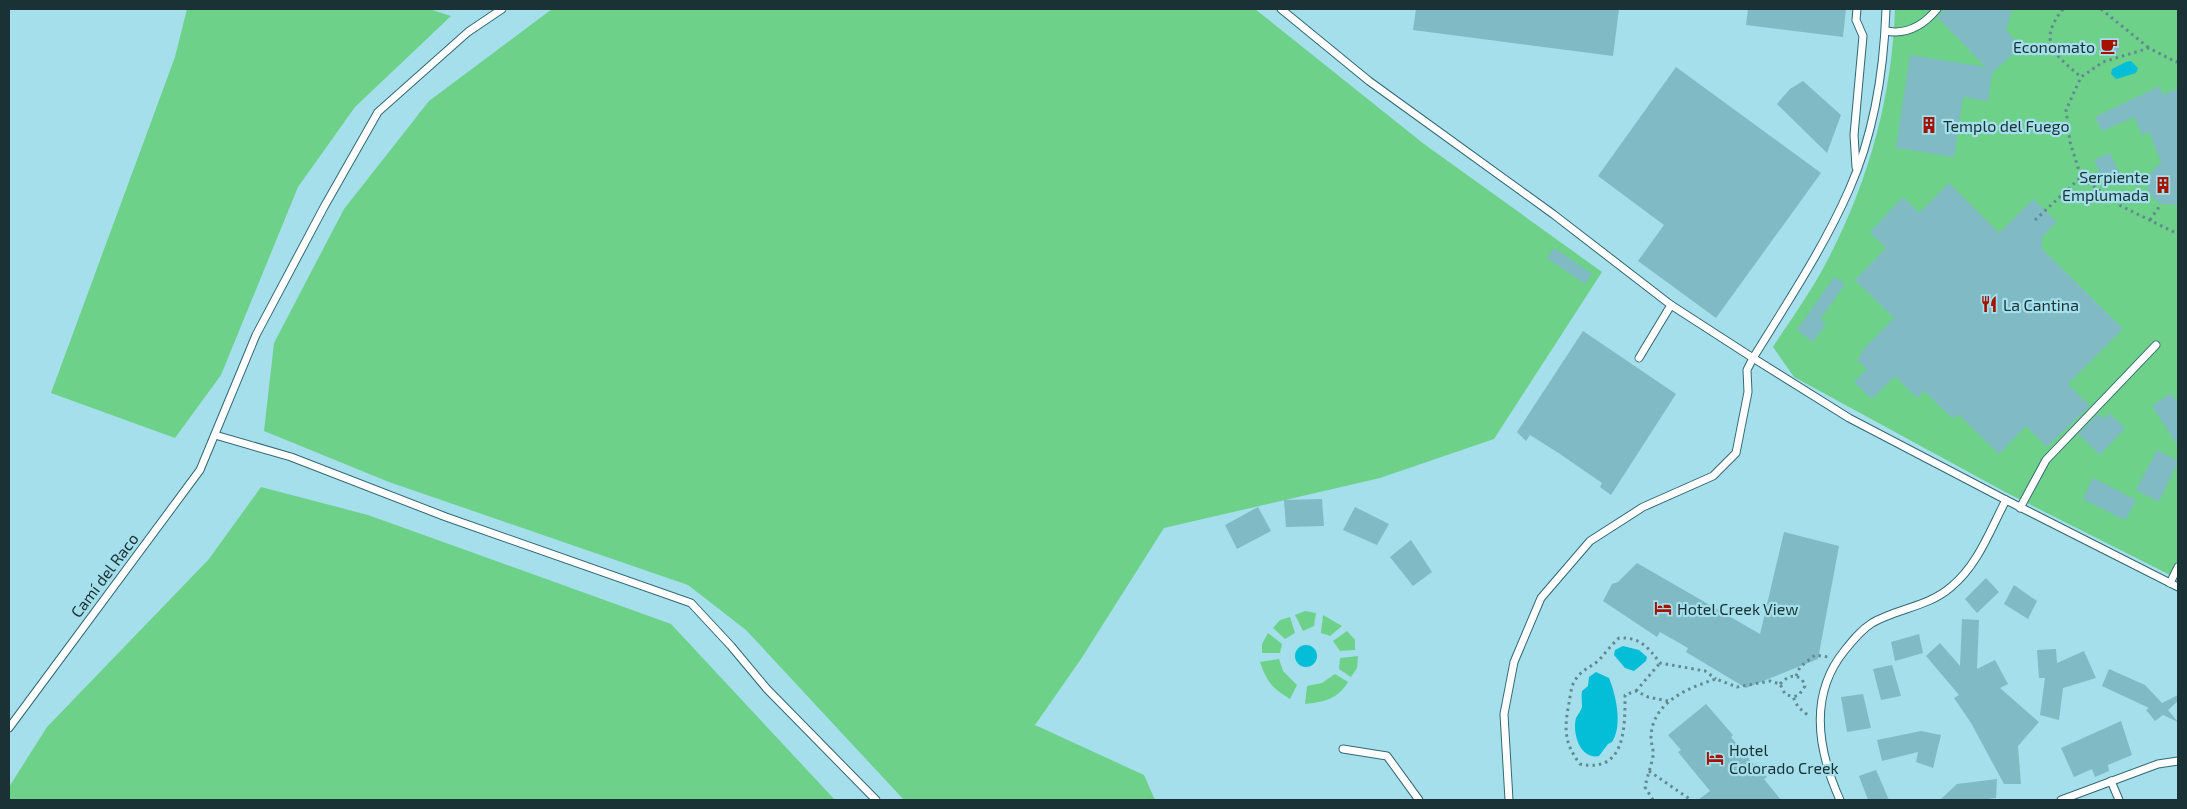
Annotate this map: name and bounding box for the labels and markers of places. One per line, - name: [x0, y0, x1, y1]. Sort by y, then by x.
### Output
- cafe icon: Economato: [2099, 36, 2119, 56]
- place label: Economato: [2013, 37, 2095, 56]
- building icon: Templo del Fuego: [1919, 115, 1939, 135]
- place label: Templo del Fuego: [1943, 116, 2070, 135]
- place label: Serpiente Emplumada: [2062, 167, 2149, 204]
- building icon: Serpiente Emplumada: [2153, 175, 2173, 195]
- restaurant icon: La Cantina: [1979, 294, 1999, 314]
- place label: La Cantina: [2003, 295, 2079, 314]
- hotel icon: Hotel Creek View: [1653, 598, 1673, 618]
- place label: Hotel Creek View: [1677, 599, 1799, 618]
- place label: Hotel Colorado Creek: [1729, 740, 1839, 777]
- hotel icon: Hotel Colorado Creek: [1705, 748, 1725, 768]

